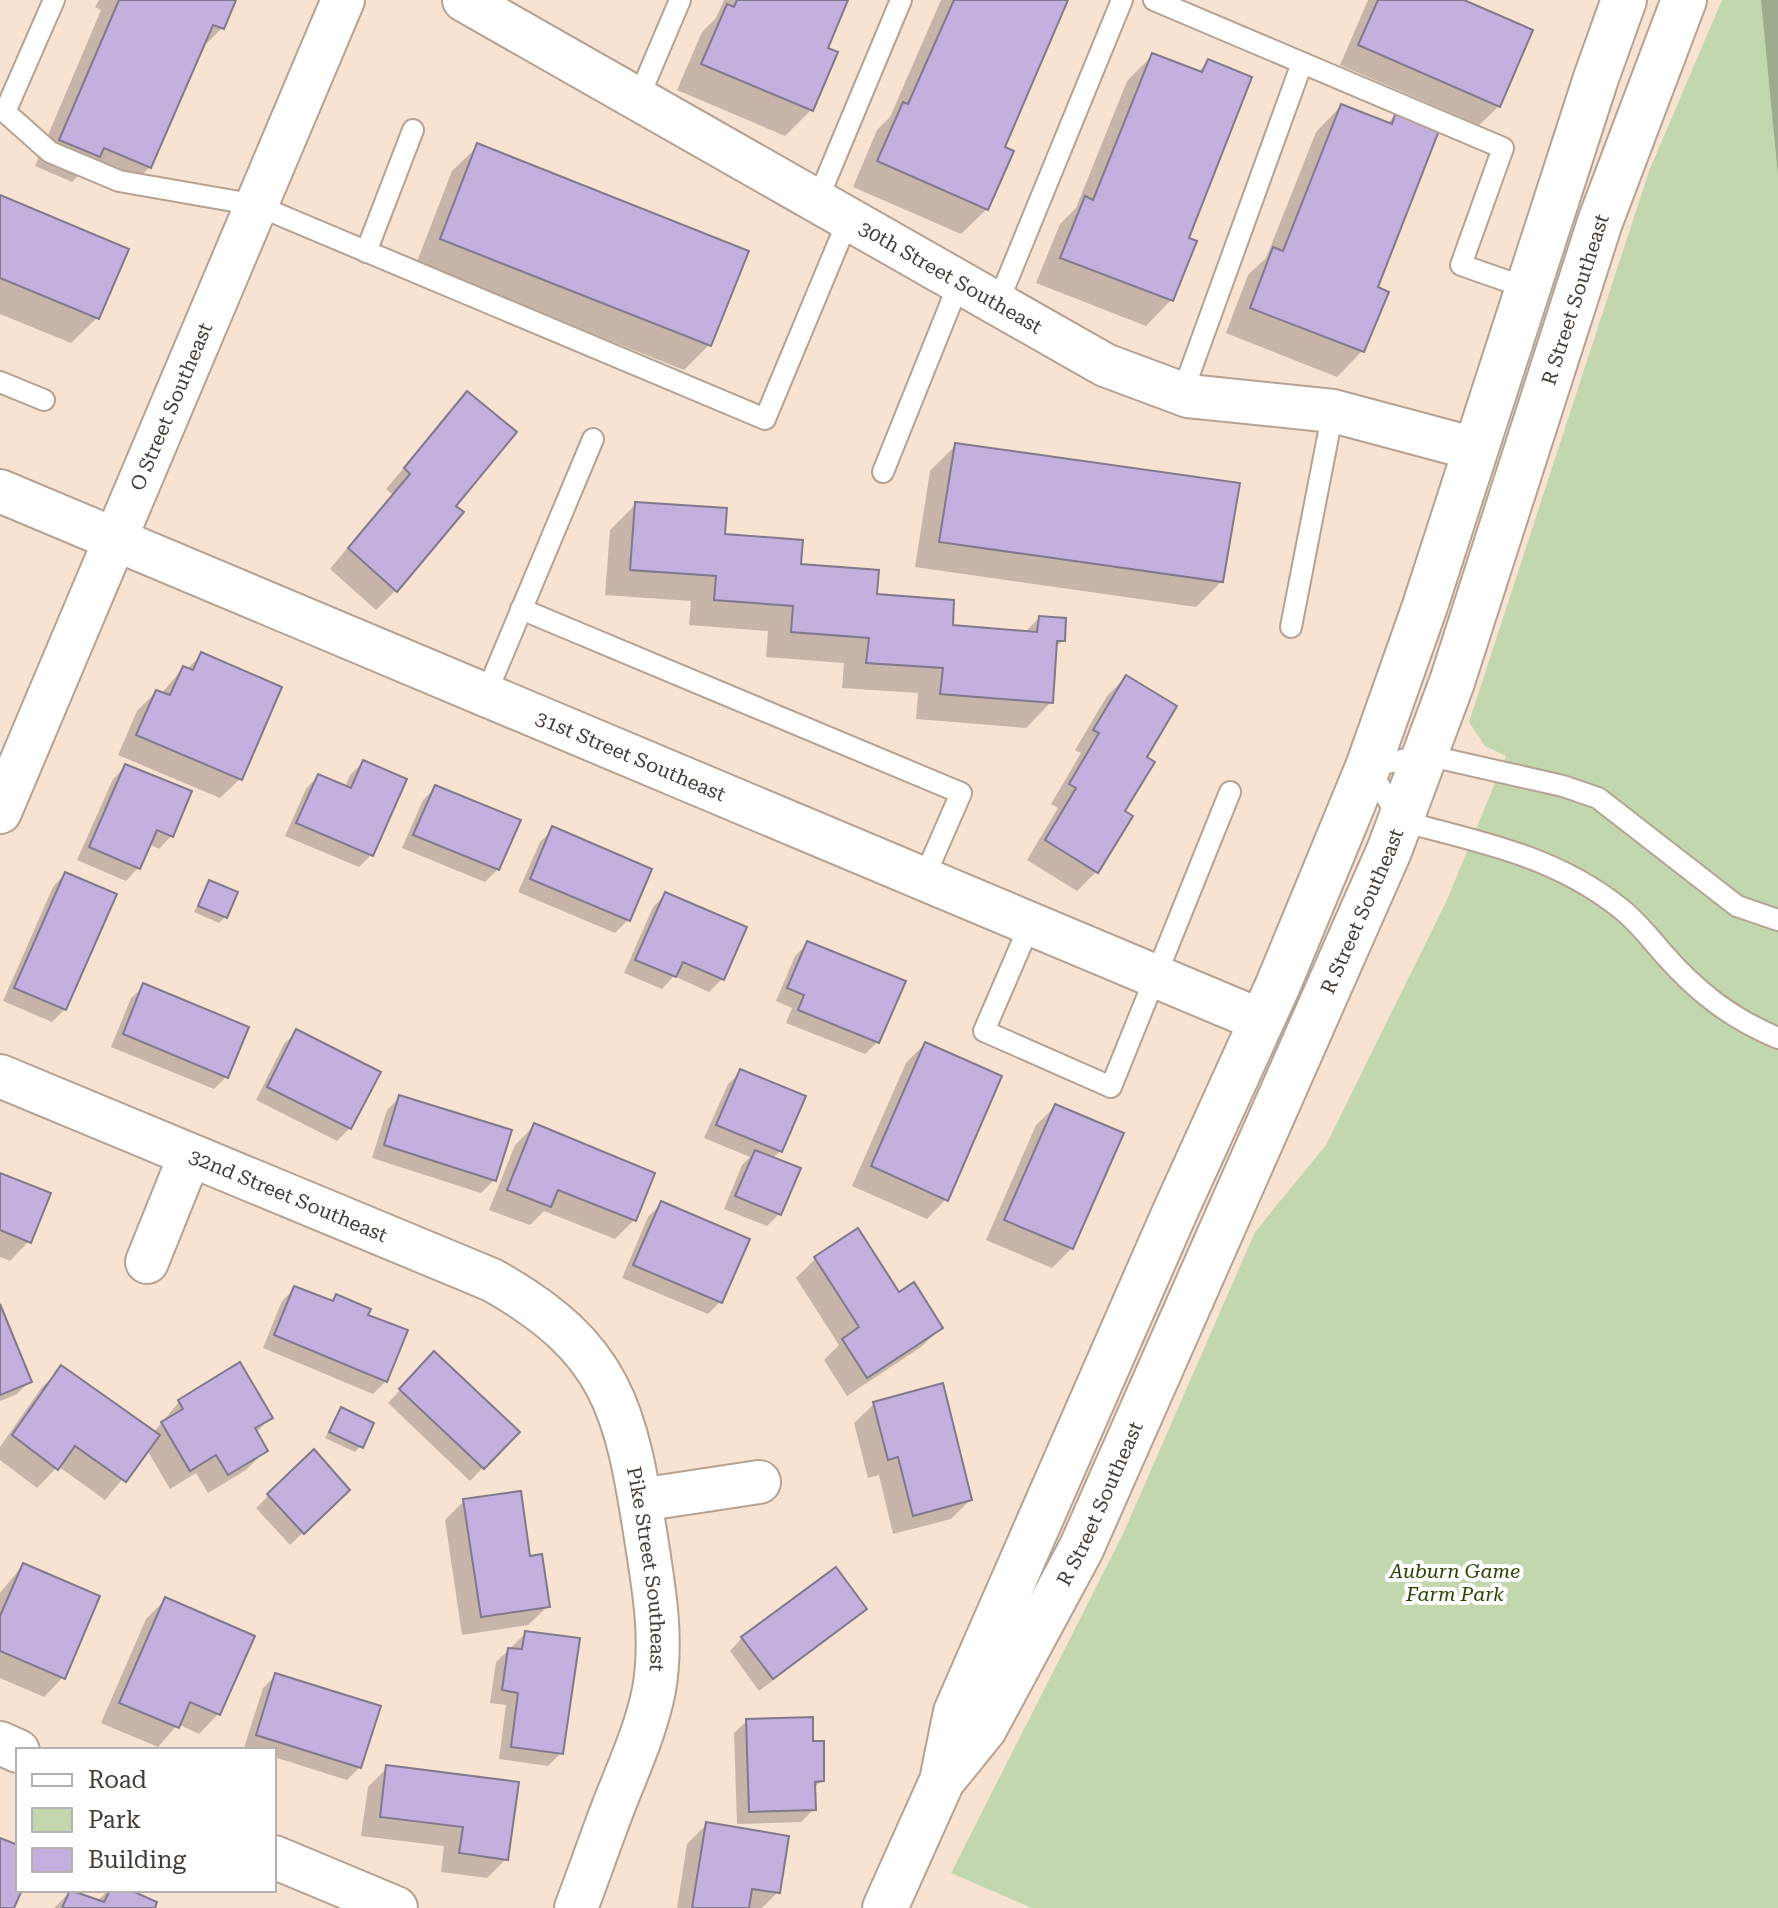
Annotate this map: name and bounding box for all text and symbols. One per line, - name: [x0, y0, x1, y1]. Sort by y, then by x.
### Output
- street label: R Street Southeast: [1536, 210, 1614, 388]
- street label: 30th Street Southeast: [855, 215, 1047, 339]
- street label: O Street Southeast: [125, 319, 218, 494]
- street label: 31st Street Southeast: [532, 705, 730, 807]
- street label: R Street Southeast: [1315, 825, 1409, 998]
- street label: 32nd Street Southeast: [186, 1144, 391, 1247]
- street label: R Street Southeast: [1051, 1417, 1148, 1590]
- street label: Pike Street Southeast: [622, 1465, 670, 1673]
- park label: Auburn Game Farm Park: [1389, 1559, 1520, 1606]
- legend: [16, 1748, 276, 1892]
- text: Road: [88, 1766, 147, 1794]
- text: Park: [88, 1806, 141, 1834]
- text: Building: [88, 1846, 186, 1874]

